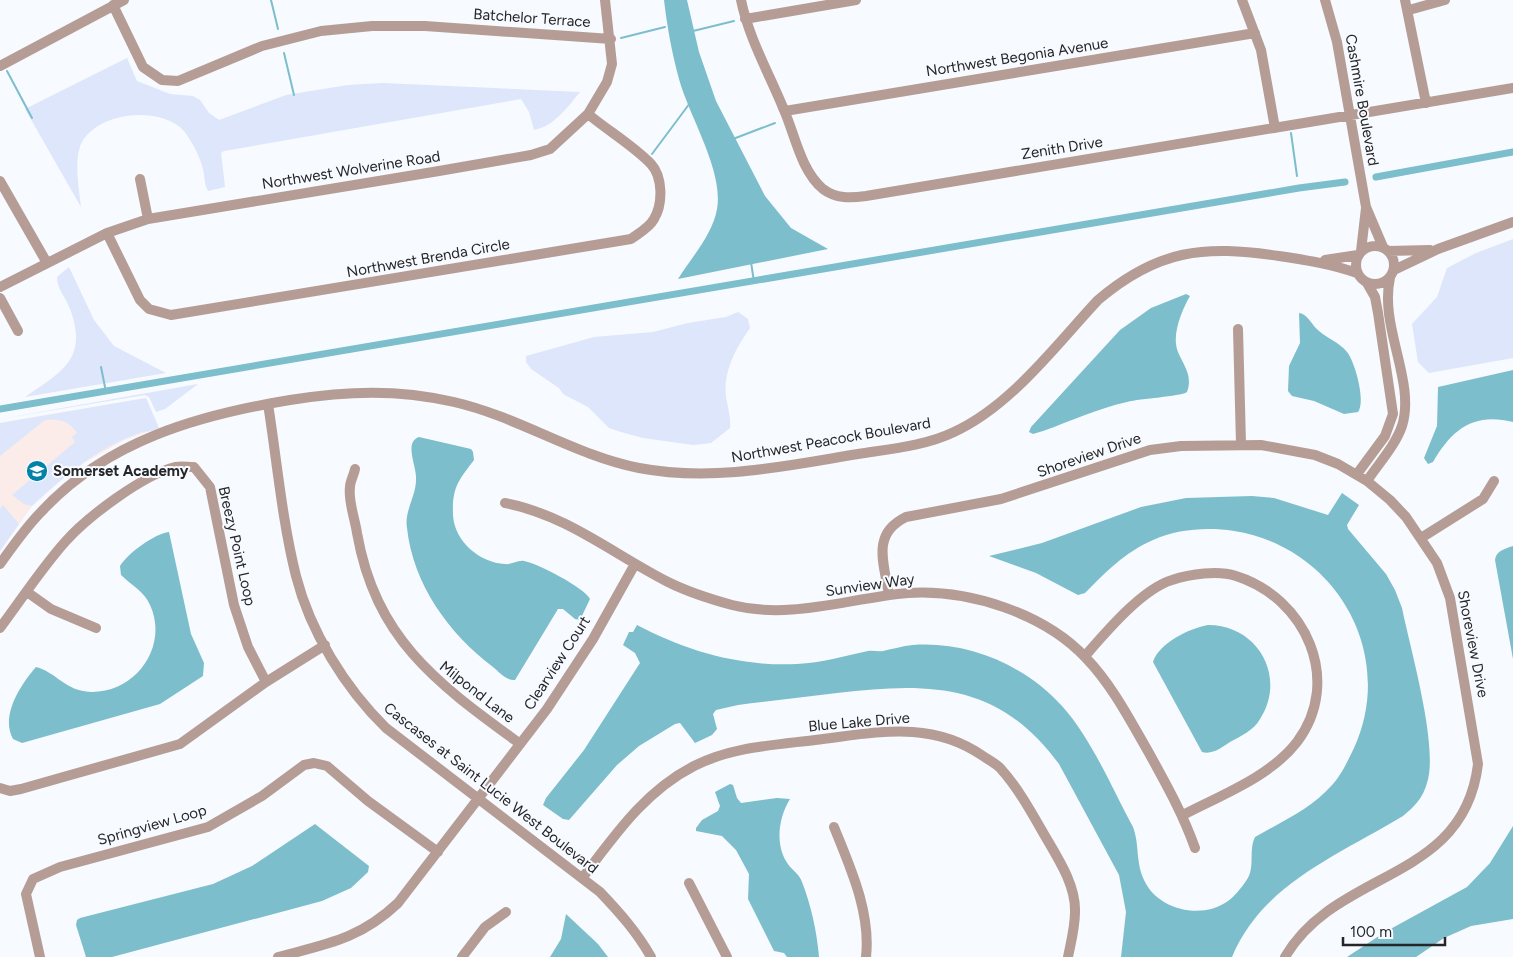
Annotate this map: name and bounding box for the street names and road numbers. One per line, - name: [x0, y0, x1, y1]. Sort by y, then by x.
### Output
- street label: Batchelor Terrace: [473, 5, 591, 31]
- street label: Cashmire Boulevard: [1342, 33, 1382, 167]
- street label: Northwest Begonia Avenue: [925, 34, 1109, 80]
- street label: Zenith Drive: [1020, 133, 1104, 163]
- street label: Northwest Wolverine Road: [260, 147, 442, 193]
- street label: Northwest Brenda Circle: [345, 235, 511, 281]
- street label: Northwest Peacock Boulevard: [730, 414, 932, 466]
- street label: Shoreview Drive: [1035, 429, 1143, 481]
- street label: Breezy Point Loop: [214, 484, 260, 608]
- street label: Sunview Way: [824, 570, 916, 600]
- street label: Shoreview Drive: [1454, 589, 1492, 699]
- street label: Clearview Court: [520, 612, 594, 713]
- street label: Milpond Lane: [436, 657, 518, 727]
- street label: Cascases at Saint Lucie West Boulevard: [380, 699, 602, 877]
- street label: Blue Lake Drive: [807, 709, 911, 735]
- street label: Springview Loop: [95, 801, 209, 849]

